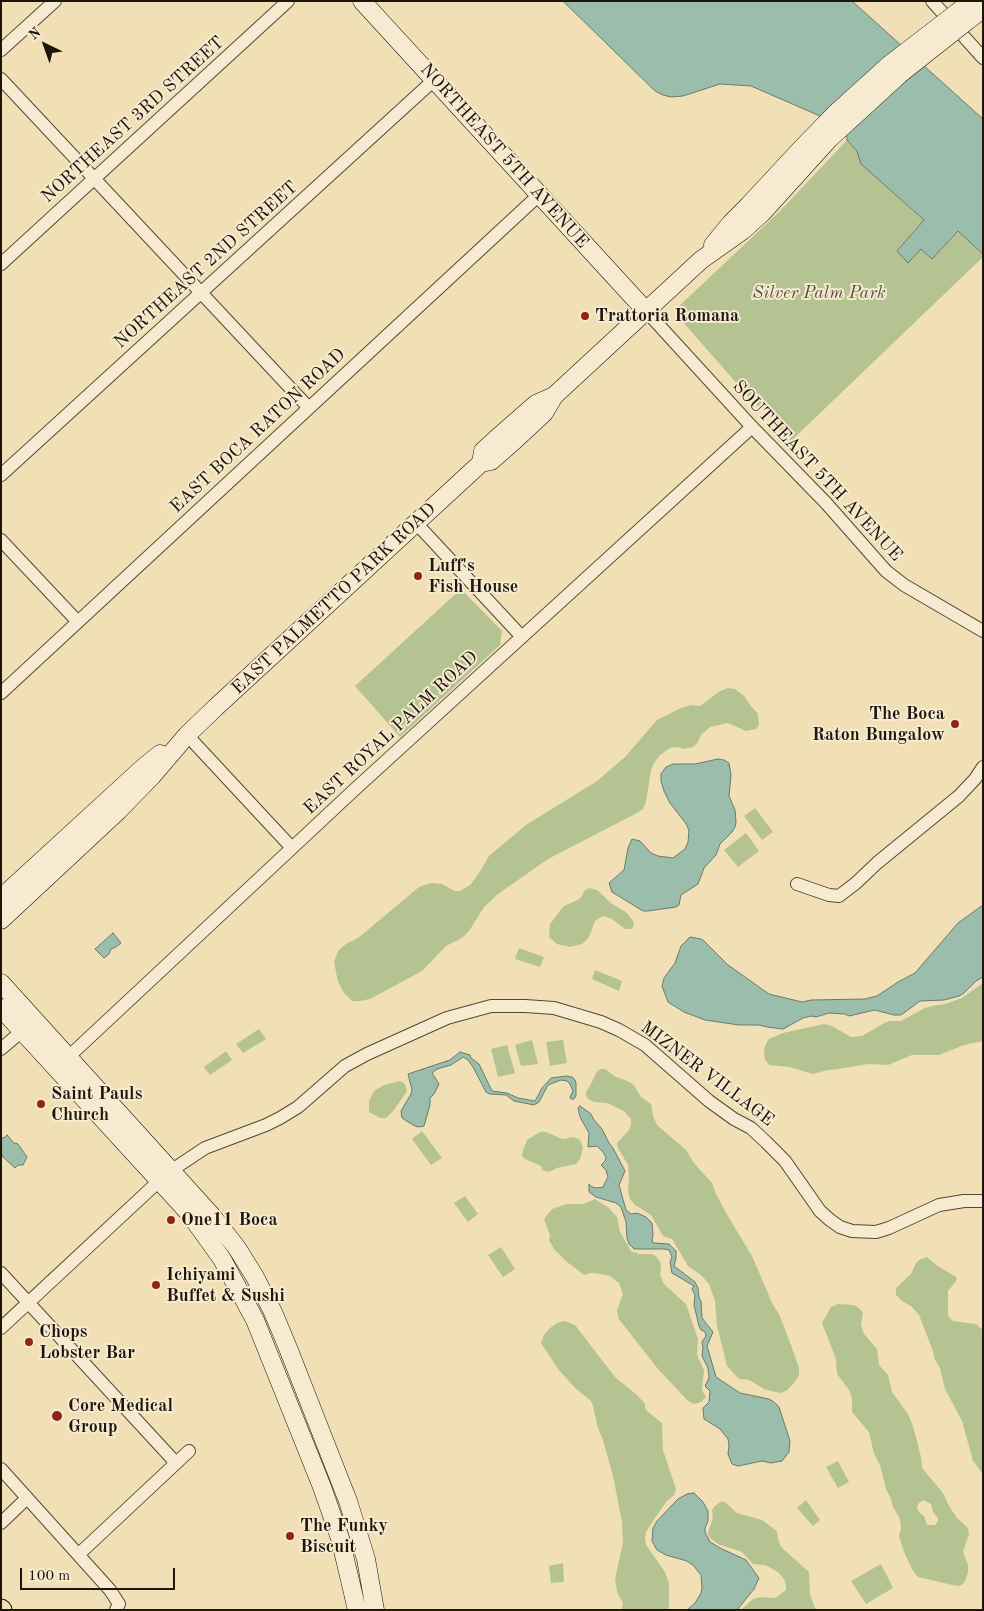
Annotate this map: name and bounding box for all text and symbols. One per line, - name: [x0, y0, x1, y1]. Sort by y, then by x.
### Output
- north arrow: [20, 20, 70, 70]
- text: N: [26, 25, 44, 43]
- street label: NORTHEAST 3RD STREET: [37, 32, 229, 208]
- street label: NORTHEAST 5TH AVENUE: [415, 59, 593, 253]
- street label: NORTHEAST 2ND STREET: [110, 177, 302, 353]
- park label: Silver Palm Park: [752, 282, 886, 304]
- place label: Trattoria Romana: [595, 305, 739, 327]
- marker: Trattoria Romana: [579, 310, 591, 322]
- street label: EAST BOCA RATON ROAD: [166, 344, 350, 518]
- street label: SOUTHEAST 5TH AVENUE: [727, 376, 907, 566]
- street label: EAST PALMETTO PARK ROAD: [227, 499, 441, 699]
- place label: Luff's Fish House: [428, 555, 518, 598]
- marker: Luff's Fish House: [412, 570, 424, 582]
- street label: EAST ROYAL PALM ROAD: [299, 646, 483, 820]
- place label: The Boca Raton Bungalow: [812, 703, 945, 746]
- marker: The Boca Raton Bungalow: [949, 718, 961, 730]
- street label: MIZNER VILLAGE: [636, 1017, 778, 1131]
- place label: Saint Pauls Church: [51, 1083, 142, 1126]
- marker: Saint Pauls Church: [35, 1098, 47, 1110]
- place label: One11 Boca: [181, 1209, 278, 1231]
- marker: One11 Boca: [165, 1214, 177, 1226]
- place label: Ichiyami Buffet & Sushi: [166, 1264, 285, 1306]
- marker: Ichiyami Buffet & Sushi: [150, 1279, 162, 1291]
- place label: Chops Lobster Bar: [39, 1321, 135, 1364]
- marker: Chops Lobster Bar: [23, 1336, 35, 1348]
- place label: Core Medical Group: [68, 1395, 173, 1438]
- marker: Core Medical Group: [50, 1409, 64, 1423]
- place label: The Funky Biscuit: [300, 1515, 388, 1558]
- marker: The Funky Biscuit: [284, 1530, 296, 1542]
- scale bar: [22, 1558, 178, 1590]
- text: 100 m: [28, 1569, 70, 1584]

